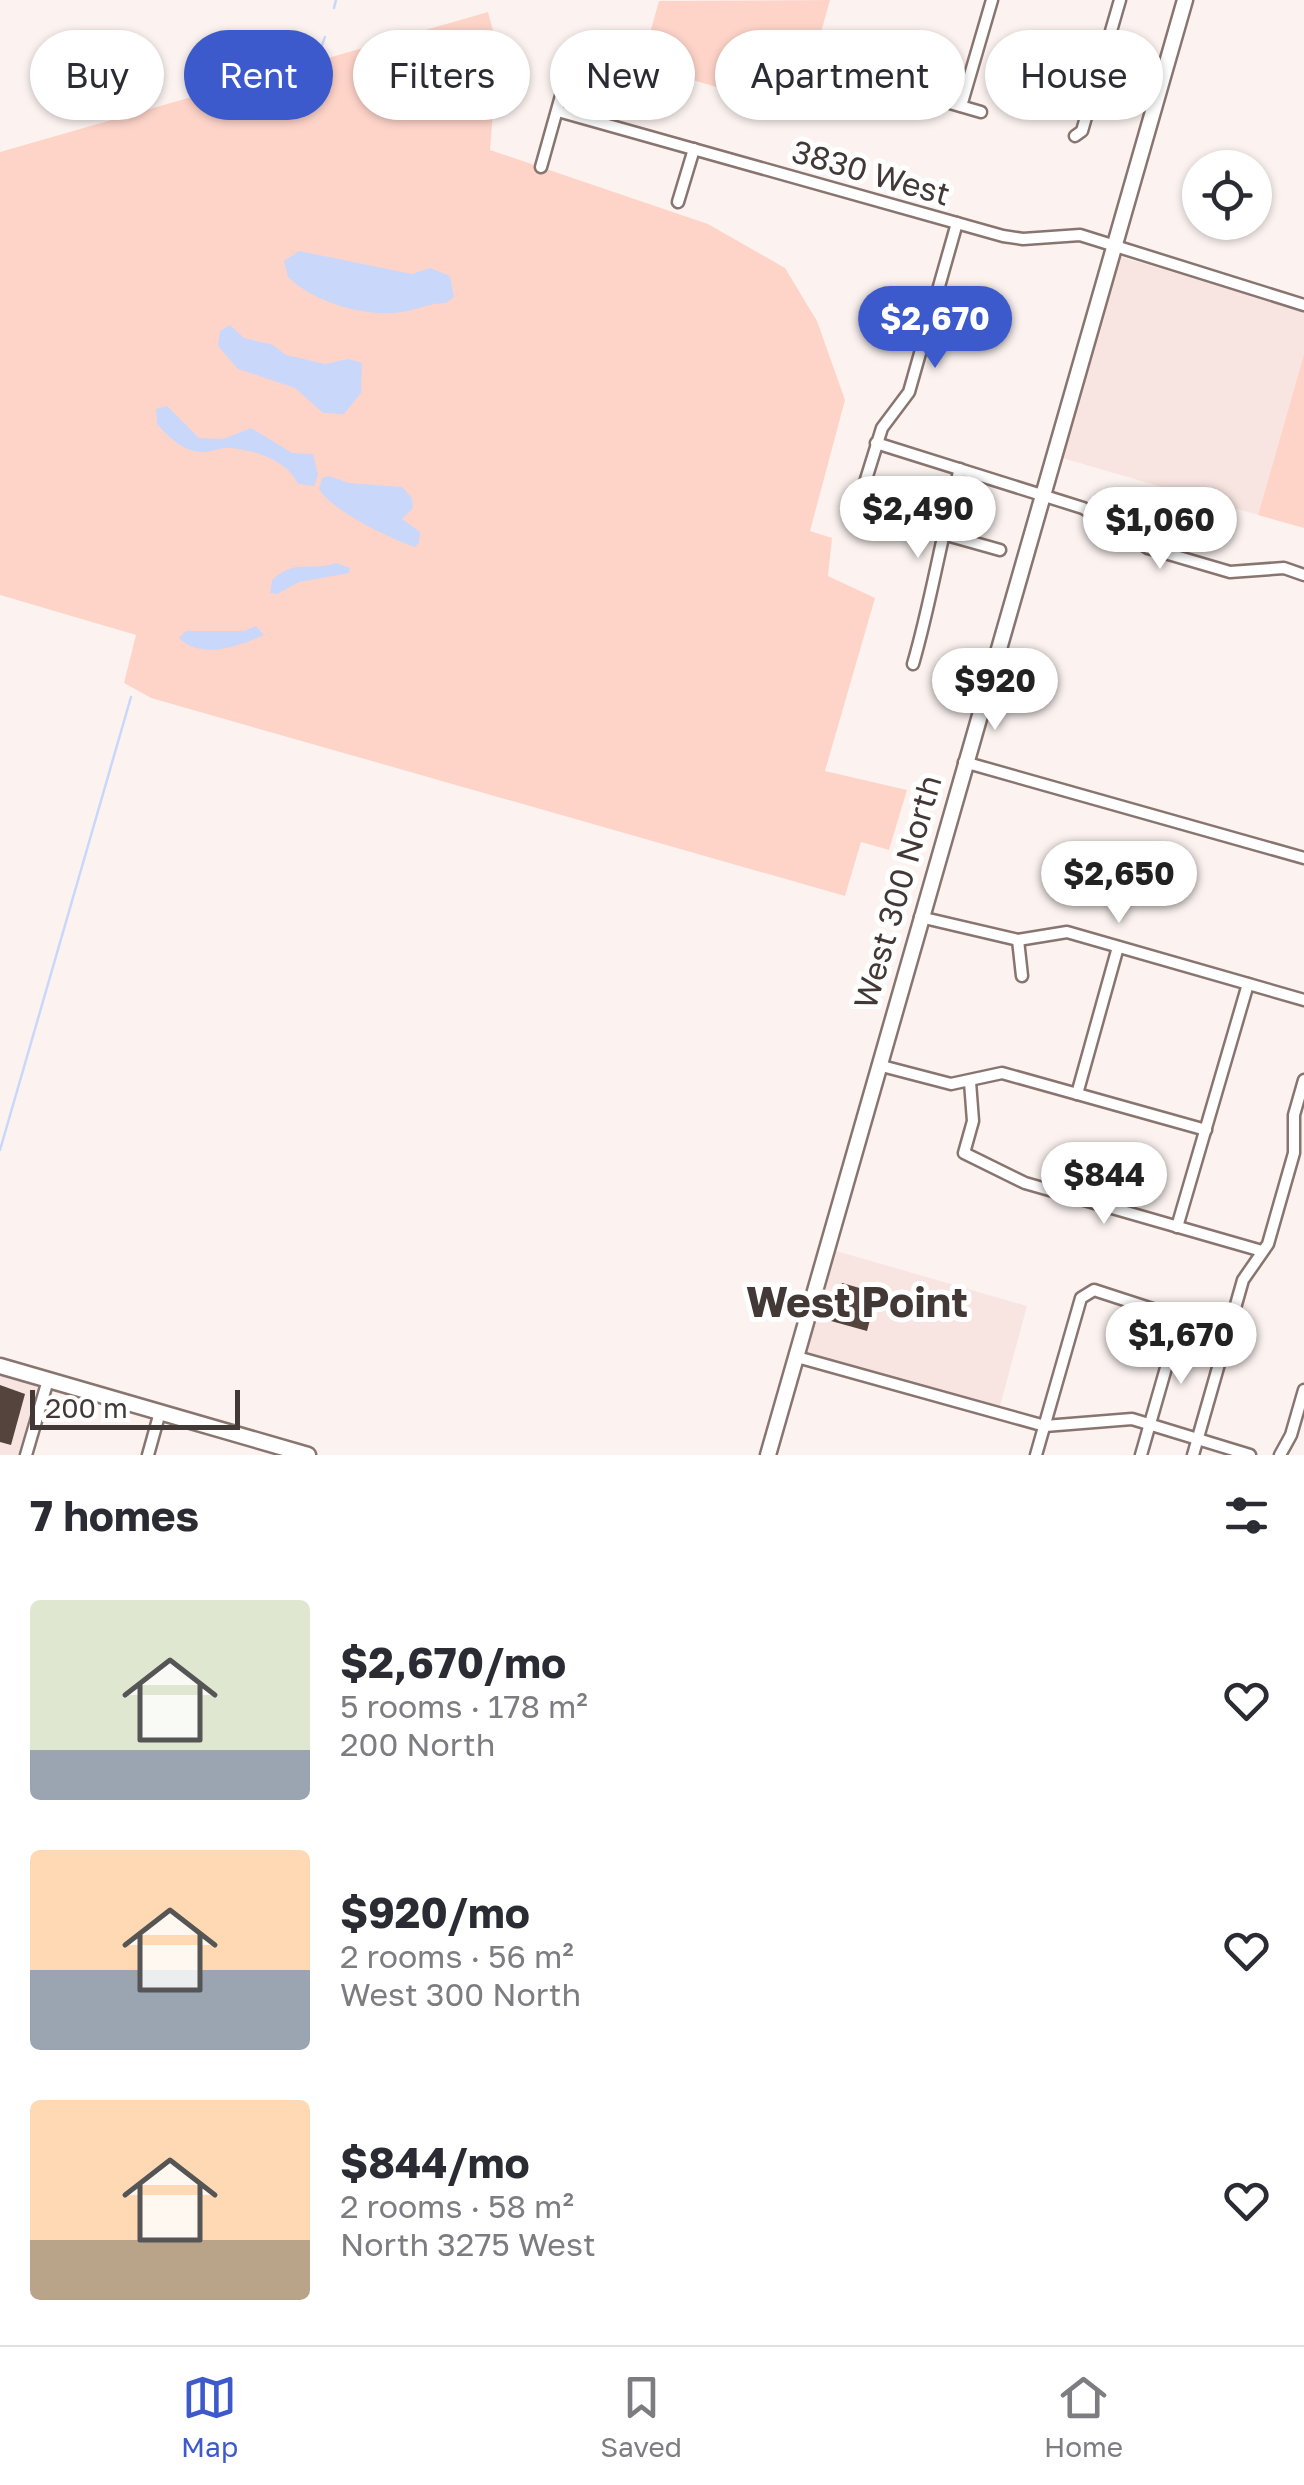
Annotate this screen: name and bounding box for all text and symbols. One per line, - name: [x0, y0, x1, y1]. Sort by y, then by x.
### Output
- chip: Buy: [30, 30, 164, 120]
- chip: Rent: [184, 30, 333, 120]
- chip: Filters: [353, 30, 530, 120]
- chip: New: [550, 30, 695, 120]
- chip: Apartment: [715, 30, 965, 120]
- chip: House: [985, 30, 1163, 120]
- street label: 3830 West: [788, 131, 955, 213]
- map controls: [1182, 150, 1272, 240]
- button: locate: [1182, 150, 1272, 240]
- pin: $2,670: [854, 286, 1016, 371]
- text: $2,670: [880, 299, 990, 337]
- pin: $2,490: [837, 476, 999, 561]
- pin: $1,060: [1079, 487, 1241, 572]
- text: $2,490: [862, 489, 974, 527]
- text: $1,060: [1105, 500, 1215, 538]
- pin: $920: [936, 648, 1054, 733]
- text: $920: [954, 661, 1036, 699]
- street label: West 300 North: [846, 771, 949, 1013]
- pin: $2,650: [1038, 841, 1200, 926]
- text: $2,650: [1063, 854, 1175, 892]
- pin: $844: [1045, 1142, 1163, 1227]
- text: $844: [1063, 1155, 1145, 1193]
- district label: West Point: [746, 1276, 968, 1326]
- pin: $1,670: [1100, 1302, 1262, 1387]
- text: $1,670: [1128, 1315, 1234, 1353]
- scale bar: [30, 1385, 240, 1430]
- text: 200 m: [45, 1391, 128, 1424]
- icon: filters: [1219, 1488, 1274, 1543]
- text: 7 homes: [30, 1490, 199, 1540]
- text: $2,670/mo: [340, 1637, 566, 1687]
- icon: home: [110, 1640, 230, 1760]
- icon: heart: [1219, 1673, 1274, 1728]
- text: 5 rooms · 178 m²: [340, 1687, 588, 1725]
- text: 200 North: [340, 1725, 495, 1763]
- text: $920/mo: [340, 1887, 530, 1937]
- icon: home: [110, 1890, 230, 2010]
- icon: heart: [1219, 1923, 1274, 1978]
- text: 2 rooms · 56 m²: [340, 1937, 574, 1975]
- text: West 300 North: [340, 1975, 581, 2013]
- text: $844/mo: [340, 2137, 530, 2187]
- icon: home: [110, 2140, 230, 2260]
- icon: heart: [1219, 2173, 1274, 2228]
- text: 2 rooms · 58 m²: [340, 2187, 574, 2225]
- text: North 3275 West: [340, 2225, 596, 2263]
- tab: Map: [181, 2370, 238, 2463]
- tab: Saved: [600, 2370, 682, 2463]
- tab: Home: [1044, 2370, 1123, 2463]

